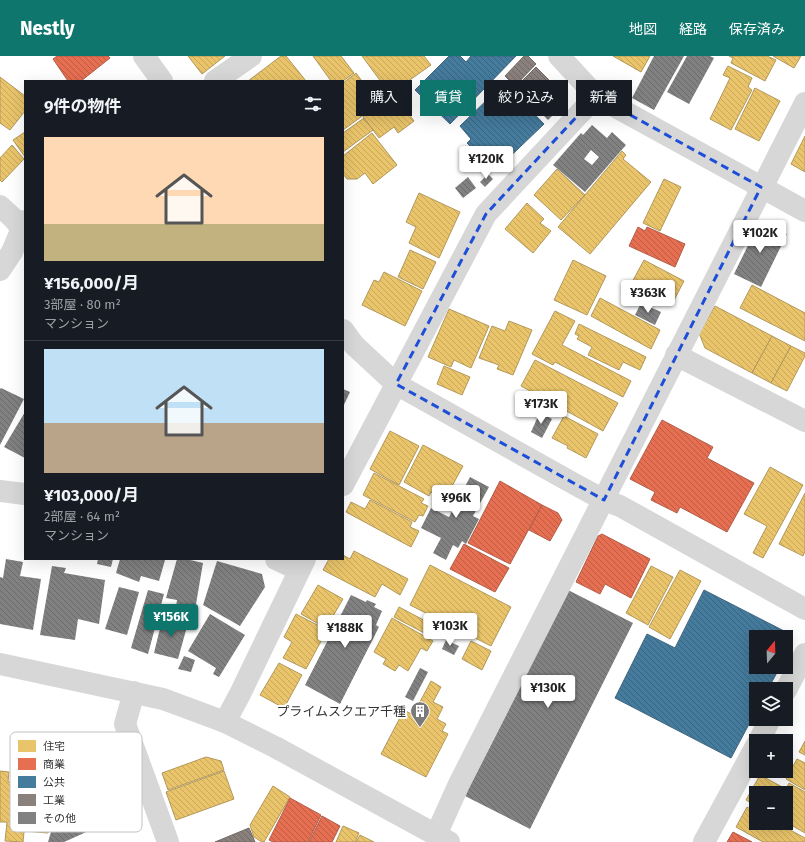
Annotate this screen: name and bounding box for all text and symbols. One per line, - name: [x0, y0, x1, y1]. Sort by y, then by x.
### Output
- text: Nestly: [20, 17, 75, 40]
- text: 地図: [629, 21, 657, 38]
- text: 経路: [679, 21, 707, 38]
- text: 保存済み: [729, 21, 785, 38]
- chip: 購入: [356, 80, 412, 116]
- chip: 賃貸: [420, 80, 476, 116]
- chip: 絞り込み: [484, 80, 568, 116]
- chip: 新着: [576, 80, 632, 116]
- icon: filters: [302, 93, 324, 115]
- text: 9件の物件: [44, 96, 122, 117]
- pin: ¥120K: [458, 146, 514, 180]
- text: ¥120K: [468, 151, 504, 166]
- icon: home: [148, 163, 220, 235]
- pin: ¥102K: [732, 220, 788, 254]
- text: ¥102K: [742, 225, 778, 240]
- text: ¥156,000/月: [44, 273, 139, 294]
- pin: ¥363K: [620, 280, 676, 314]
- text: ¥363K: [630, 285, 666, 300]
- text: 3部屋 · 80 m²: [44, 297, 121, 312]
- text: マンション: [44, 316, 109, 331]
- icon: home: [148, 375, 220, 447]
- pin: ¥173K: [513, 391, 569, 425]
- text: ¥173K: [524, 396, 558, 411]
- text: ¥103,000/月: [44, 485, 139, 506]
- pin: ¥96K: [432, 485, 480, 519]
- text: ¥96K: [441, 490, 471, 505]
- text: 2部屋 · 64 m²: [44, 509, 120, 524]
- text: マンション: [44, 528, 109, 543]
- pin: ¥156K: [143, 604, 199, 638]
- text: ¥156K: [153, 609, 189, 624]
- pin: ¥103K: [422, 613, 478, 647]
- pin: ¥188K: [317, 615, 373, 649]
- text: ¥103K: [432, 618, 468, 633]
- text: ¥188K: [327, 620, 363, 635]
- north arrow: [749, 630, 793, 674]
- map controls: [749, 630, 793, 830]
- pin: ¥130K: [520, 675, 576, 709]
- text: ¥130K: [530, 680, 566, 695]
- button: layers: [749, 682, 793, 726]
- building icon: プライムスクエア千種: [409, 700, 431, 728]
- place label: プライムスクエア千種: [276, 704, 406, 719]
- legend: [10, 732, 142, 832]
- button: +: [749, 734, 793, 778]
- text: 住宅: [43, 740, 65, 753]
- text: 商業: [43, 758, 65, 771]
- text: 公共: [43, 776, 65, 789]
- button: −: [749, 786, 793, 830]
- text: 工業: [43, 794, 65, 807]
- text: その他: [43, 812, 76, 825]

